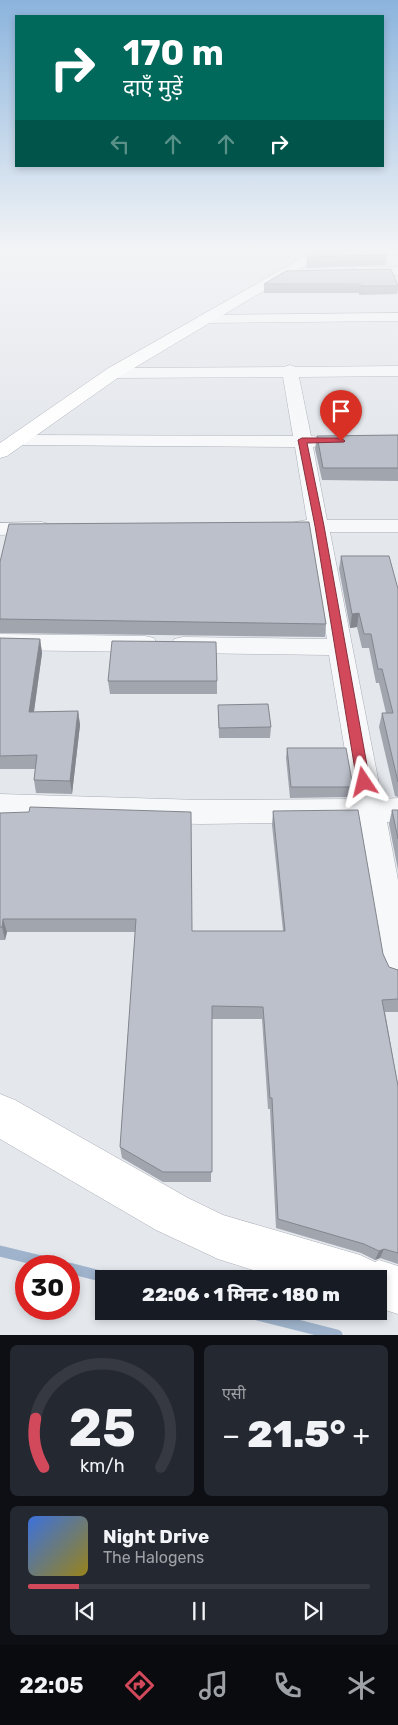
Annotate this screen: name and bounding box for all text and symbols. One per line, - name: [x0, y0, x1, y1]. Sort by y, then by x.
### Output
- text: 170 m: [123, 32, 224, 74]
- icon: right: [40, 35, 105, 100]
- text: दाएँ मुड़ें: [123, 74, 183, 101]
- icon: left: [106, 130, 134, 158]
- icon: ahead: [159, 130, 187, 158]
- icon: ahead: [212, 130, 240, 158]
- icon: right: [265, 130, 293, 158]
- pin: [320, 390, 362, 441]
- icon: arrive: [327, 397, 355, 425]
- position arrow: [337, 755, 389, 807]
- speed limit sign: 30: [15, 1255, 80, 1320]
- text: 22:06 · 1 मिनट · 180 m: [142, 1283, 340, 1306]
- text: एसी: [222, 1384, 246, 1403]
- text: 25: [68, 1397, 136, 1459]
- text: 21.5°: [247, 1411, 346, 1457]
- text: −: [222, 1419, 240, 1452]
- text: +: [353, 1419, 370, 1452]
- text: km/h: [80, 1455, 124, 1476]
- text: Night Drive: [103, 1525, 209, 1548]
- text: The Halogens: [103, 1548, 204, 1567]
- icon: previous: [71, 1597, 99, 1625]
- icon: pause: [185, 1597, 213, 1625]
- icon: next: [299, 1597, 327, 1625]
- icon: directions: [122, 1668, 157, 1703]
- icon: music: [196, 1668, 231, 1703]
- icon: phone: [270, 1668, 305, 1703]
- icon: climate: [344, 1668, 379, 1703]
- text: 22:05: [19, 1672, 84, 1699]

